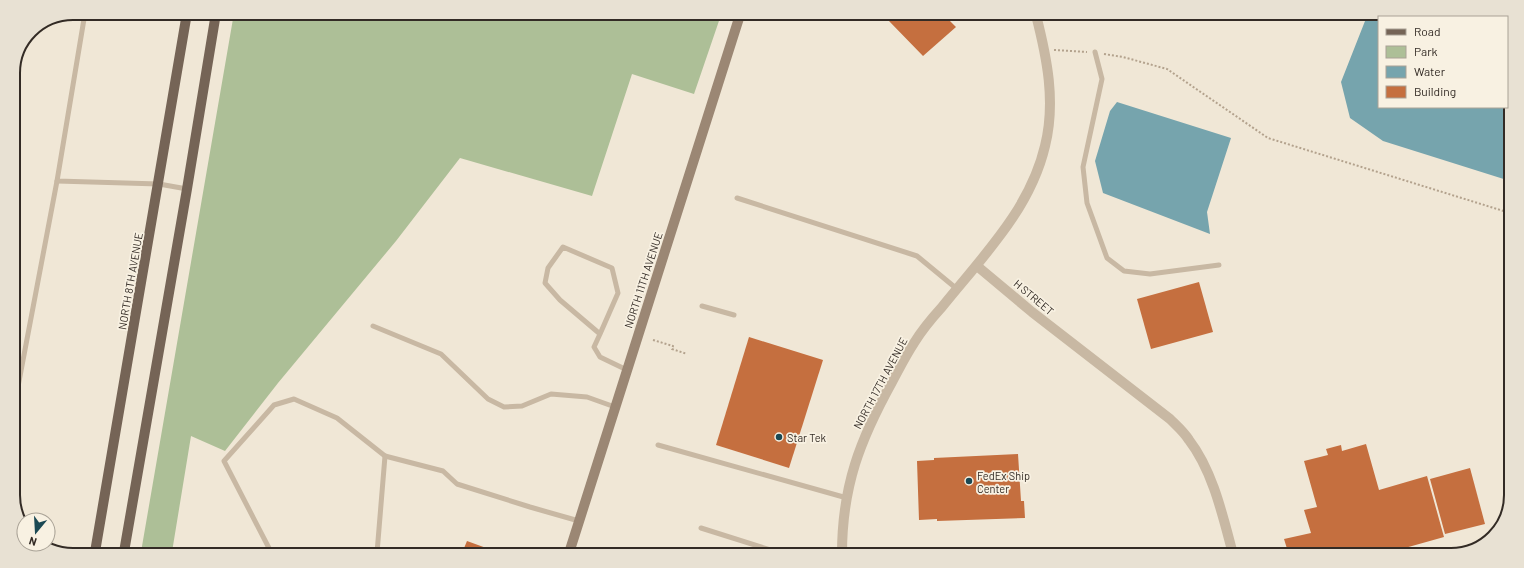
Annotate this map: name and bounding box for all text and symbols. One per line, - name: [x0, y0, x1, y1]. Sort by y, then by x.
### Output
- legend: [1378, 16, 1508, 108]
- text: Road: [1414, 24, 1441, 38]
- text: Park: [1414, 44, 1438, 58]
- text: Water: [1414, 64, 1446, 78]
- text: Building: [1414, 84, 1456, 98]
- street label: NORTH 11TH AVENUE: [621, 230, 665, 330]
- street label: NORTH 8TH AVENUE: [115, 231, 145, 331]
- street label: H STREET: [1011, 277, 1057, 317]
- street label: NORTH 17TH AVENUE: [850, 335, 910, 431]
- place label: Star Tek: [787, 431, 827, 444]
- marker: Star Tek: [774, 432, 784, 442]
- place label: FedEx Ship Center: [977, 469, 1030, 495]
- marker: FedEx Ship Center: [964, 476, 974, 486]
- north arrow: [16, 512, 56, 552]
- text: N: [27, 535, 38, 549]

